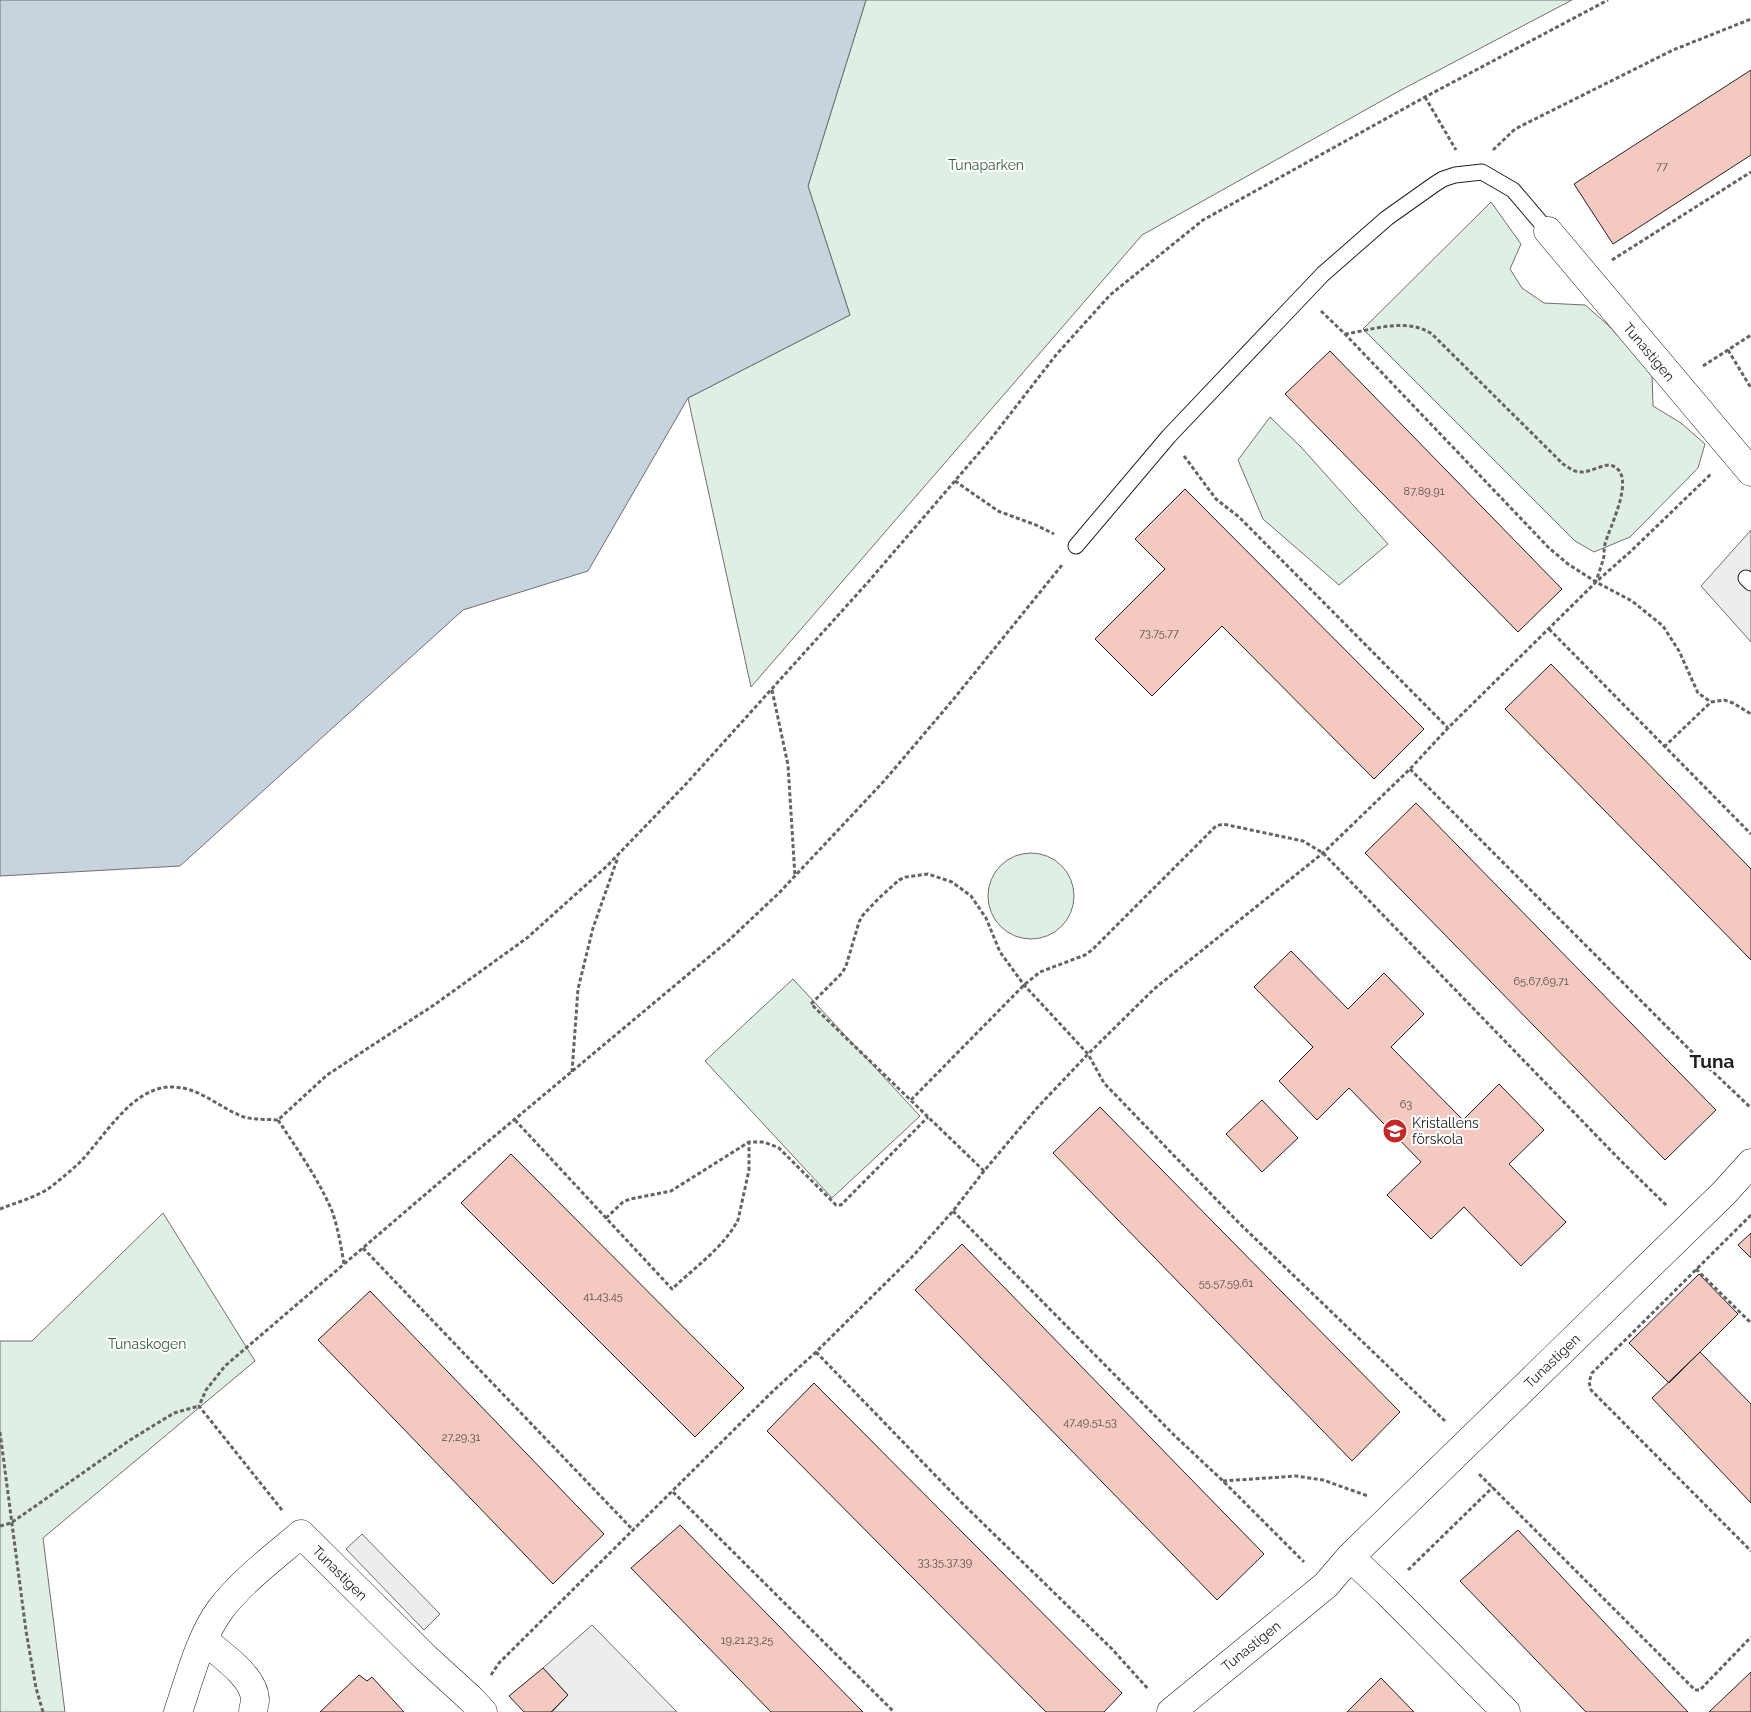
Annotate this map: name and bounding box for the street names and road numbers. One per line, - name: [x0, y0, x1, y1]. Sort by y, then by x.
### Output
- street label: Tunastigen: [1620, 320, 1678, 384]
- street label: Tunastigen: [1521, 1331, 1583, 1391]
- street label: Tunastigen: [309, 1542, 371, 1604]
- street label: Tunastigen: [1218, 1617, 1284, 1675]

